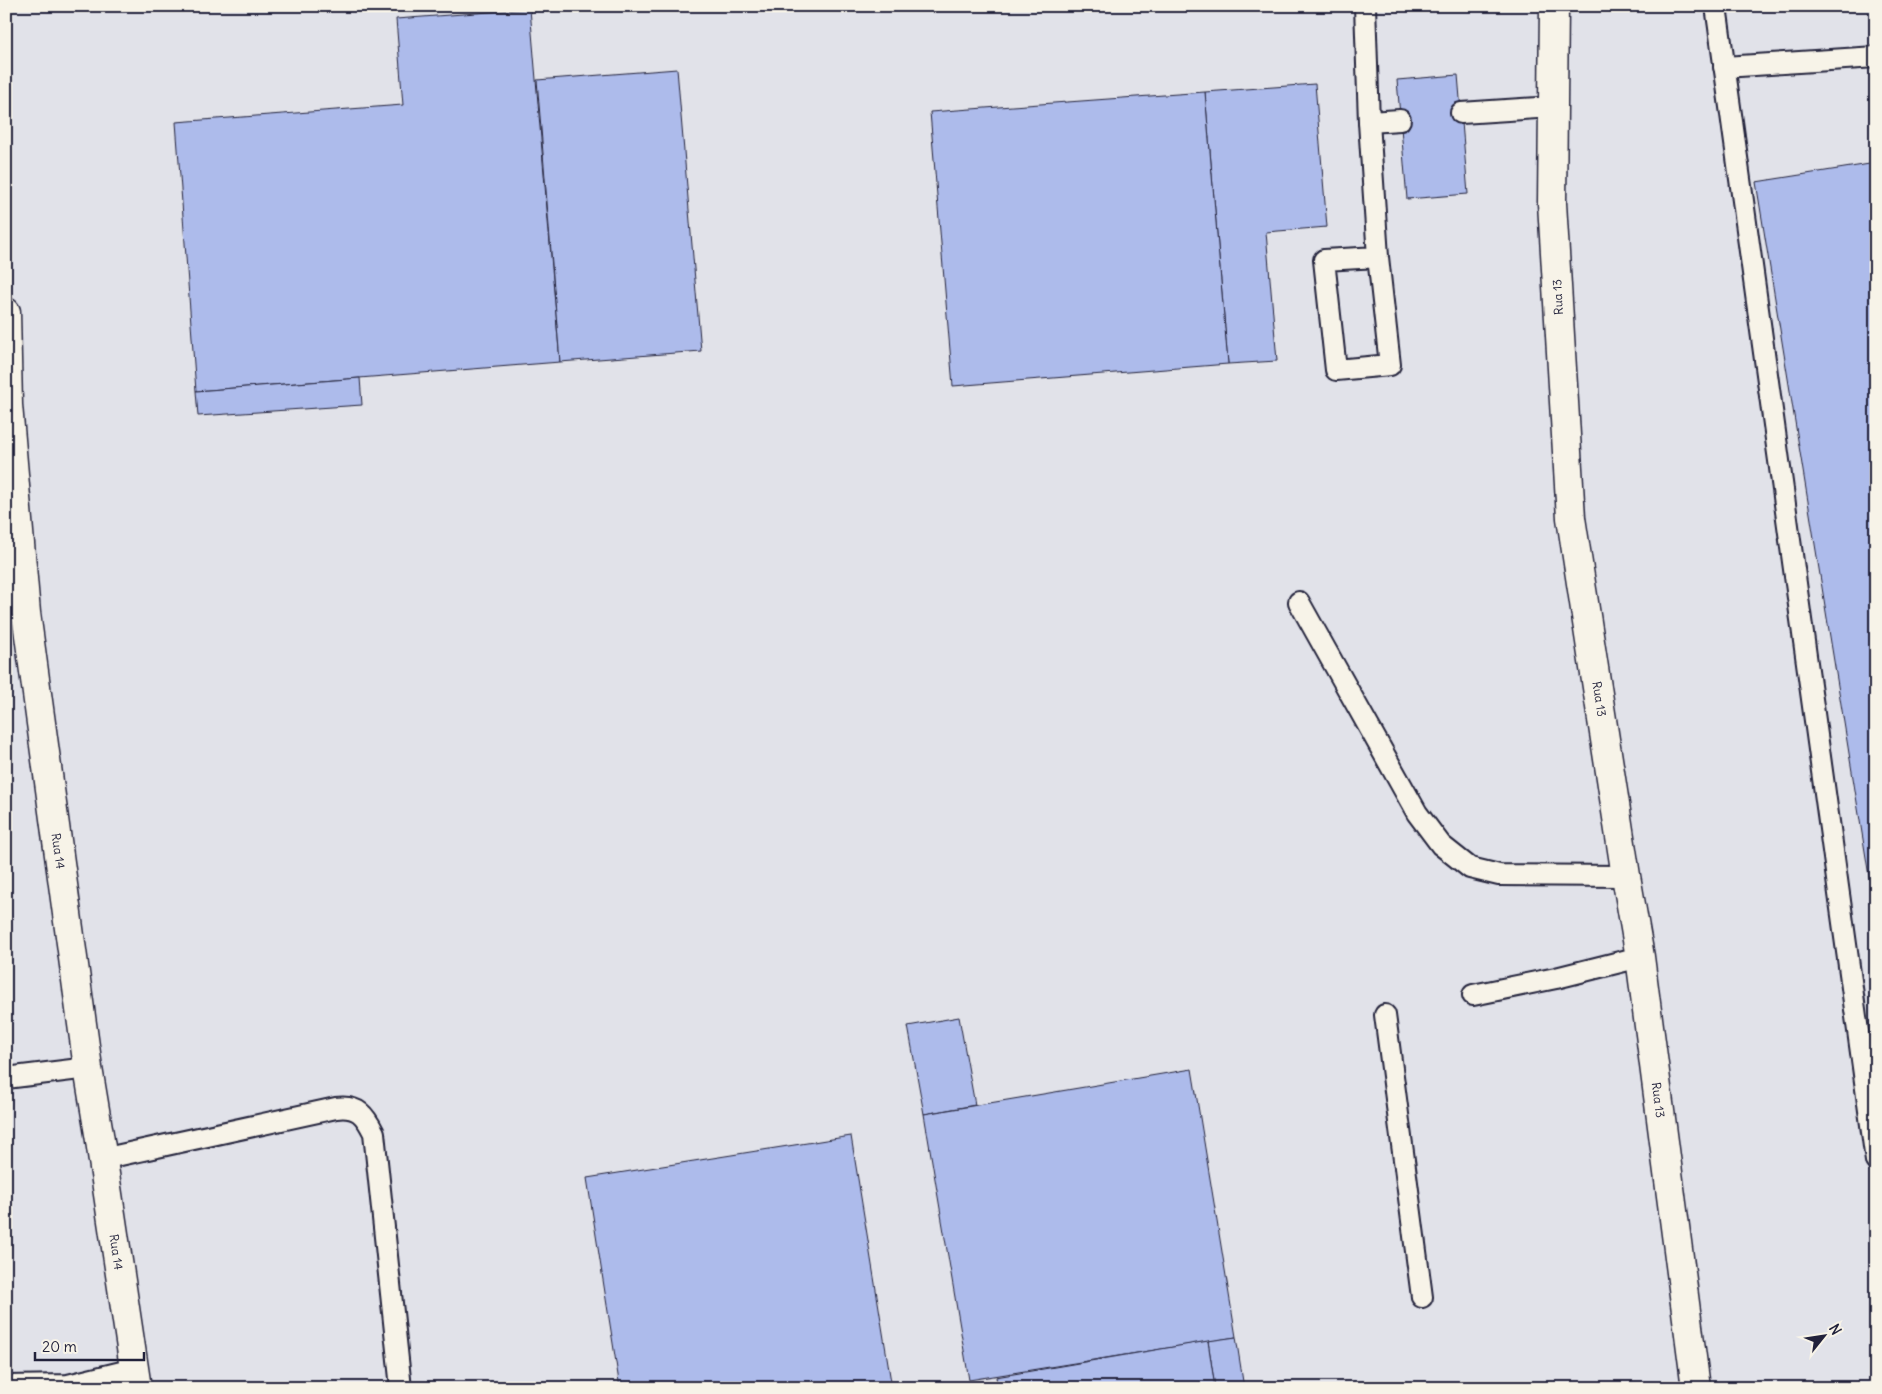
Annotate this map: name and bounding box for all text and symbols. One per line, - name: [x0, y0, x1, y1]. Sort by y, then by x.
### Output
- street label: Rua 13: [1549, 279, 1566, 315]
- street label: Rua 13: [1589, 680, 1610, 718]
- street label: Rua 14: [49, 832, 68, 870]
- street label: Rua 13: [1649, 1081, 1668, 1119]
- street label: Rua 14: [107, 1233, 126, 1271]
- north arrow: [1800, 1312, 1850, 1362]
- text: N: [1825, 1321, 1845, 1338]
- scale bar: [35, 1329, 144, 1361]
- text: 20 m: [42, 1337, 77, 1356]

